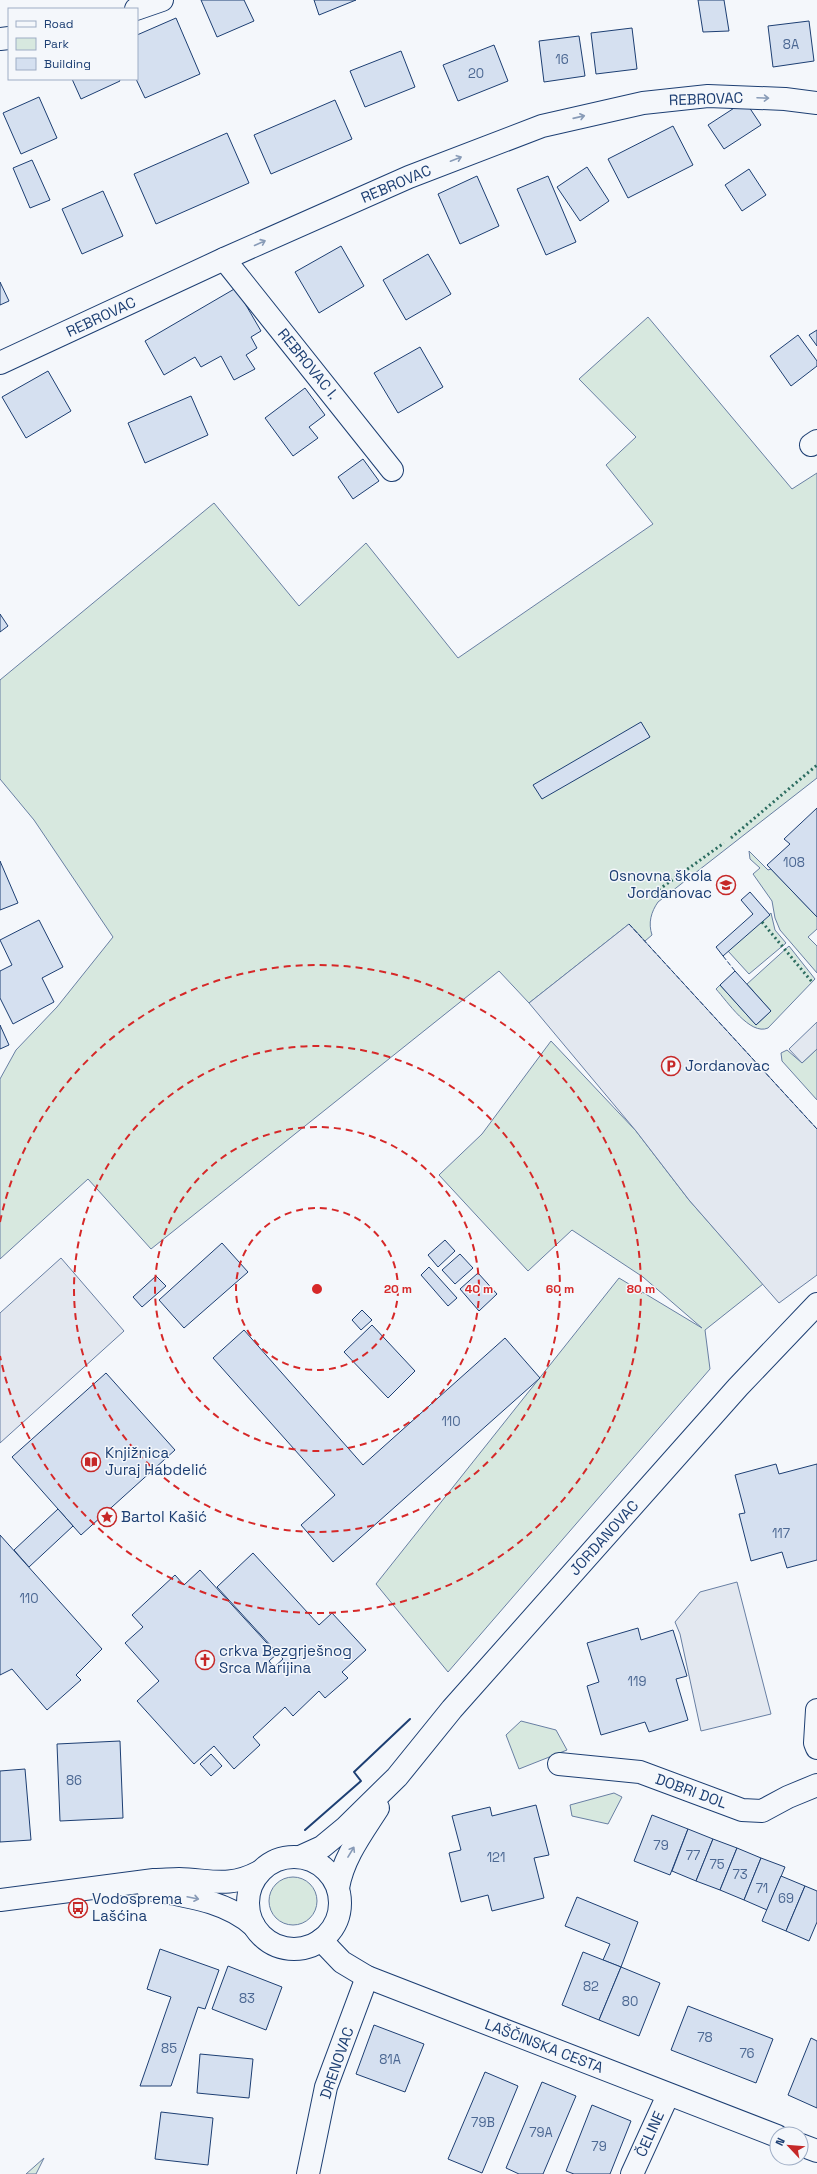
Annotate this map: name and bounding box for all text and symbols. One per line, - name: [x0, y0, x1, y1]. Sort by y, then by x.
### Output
- legend: [8, 8, 138, 80]
- text: Road: [44, 16, 73, 32]
- text: Park: [44, 36, 69, 52]
- house number: 8A: [783, 36, 799, 53]
- house number: 16: [555, 51, 569, 68]
- text: Building: [44, 56, 91, 72]
- house number: 20: [468, 65, 484, 82]
- street label: REBROVAC: [668, 88, 744, 109]
- one-way arrow: [756, 94, 769, 102]
- one-way arrow: [572, 113, 585, 121]
- one-way arrow: [450, 154, 462, 162]
- street label: REBROVAC: [358, 160, 434, 207]
- one-way arrow: [253, 239, 265, 246]
- street label: REBROVAC: [63, 292, 139, 341]
- street label: REBROVAC I.: [274, 324, 343, 403]
- house number: 108: [783, 854, 805, 871]
- place label: Osnovna škola Jordanovac: [609, 866, 712, 902]
- school or university icon: Osnovna škola Jordanovac: [715, 874, 737, 896]
- parking icon: Jordanovac: [660, 1055, 682, 1077]
- place label: Jordanovac: [685, 1056, 770, 1075]
- text: 20 m: [384, 1281, 412, 1297]
- text: 40 m: [465, 1281, 493, 1297]
- text: 60 m: [546, 1281, 574, 1297]
- text: 80 m: [627, 1281, 655, 1297]
- centre of rings: [310, 1282, 324, 1296]
- house number: 110: [441, 1413, 461, 1430]
- place label: Knjižnica Juraj Habdelić: [105, 1443, 207, 1479]
- library icon: Knjižnica Juraj Habdelić: [80, 1451, 102, 1473]
- street label: JORDANOVAC: [565, 1496, 642, 1579]
- place icon: Bartol Kašić: [96, 1506, 118, 1528]
- place label: Bartol Kašić: [121, 1507, 207, 1526]
- house number: 117: [772, 1525, 790, 1542]
- house number: 110: [19, 1590, 39, 1607]
- place label: crkva Bezgrješnog Srca Marijina: [219, 1641, 352, 1677]
- church icon: crkva Bezgrješnog Srca Marijina: [194, 1649, 216, 1671]
- house number: 119: [628, 1673, 646, 1690]
- street label: DOBRI DOL: [653, 1769, 730, 1812]
- house number: 86: [66, 1772, 82, 1789]
- house number: 79: [653, 1837, 669, 1854]
- one-way arrow: [347, 1846, 355, 1858]
- house number: 77: [686, 1847, 700, 1864]
- house number: 121: [487, 1849, 505, 1866]
- house number: 75: [709, 1856, 725, 1873]
- house number: 73: [732, 1866, 748, 1883]
- house number: 71: [756, 1880, 768, 1897]
- place label: Vodosprema Lašćina: [92, 1889, 183, 1925]
- house number: 69: [778, 1890, 794, 1907]
- one-way arrow: [186, 1895, 199, 1903]
- bus stop icon: Vodosprema Lašćina: [67, 1897, 89, 1919]
- house number: 82: [583, 1978, 599, 1995]
- house number: 83: [239, 1990, 255, 2007]
- house number: 80: [622, 1993, 638, 2010]
- street label: LAŠČINSKA CESTA: [482, 2014, 607, 2077]
- street label: DRENOVAC: [315, 2024, 358, 2101]
- house number: 78: [697, 2029, 713, 2046]
- house number: 85: [161, 2040, 177, 2057]
- house number: 76: [739, 2045, 755, 2062]
- house number: 81A: [379, 2051, 401, 2068]
- street label: ČELINE: [631, 2108, 668, 2160]
- house number: 79B: [471, 2114, 495, 2131]
- house number: 79A: [529, 2124, 553, 2141]
- north arrow: [769, 2126, 809, 2166]
- text: N: [772, 2135, 788, 2148]
- house number: 79: [591, 2138, 607, 2155]

